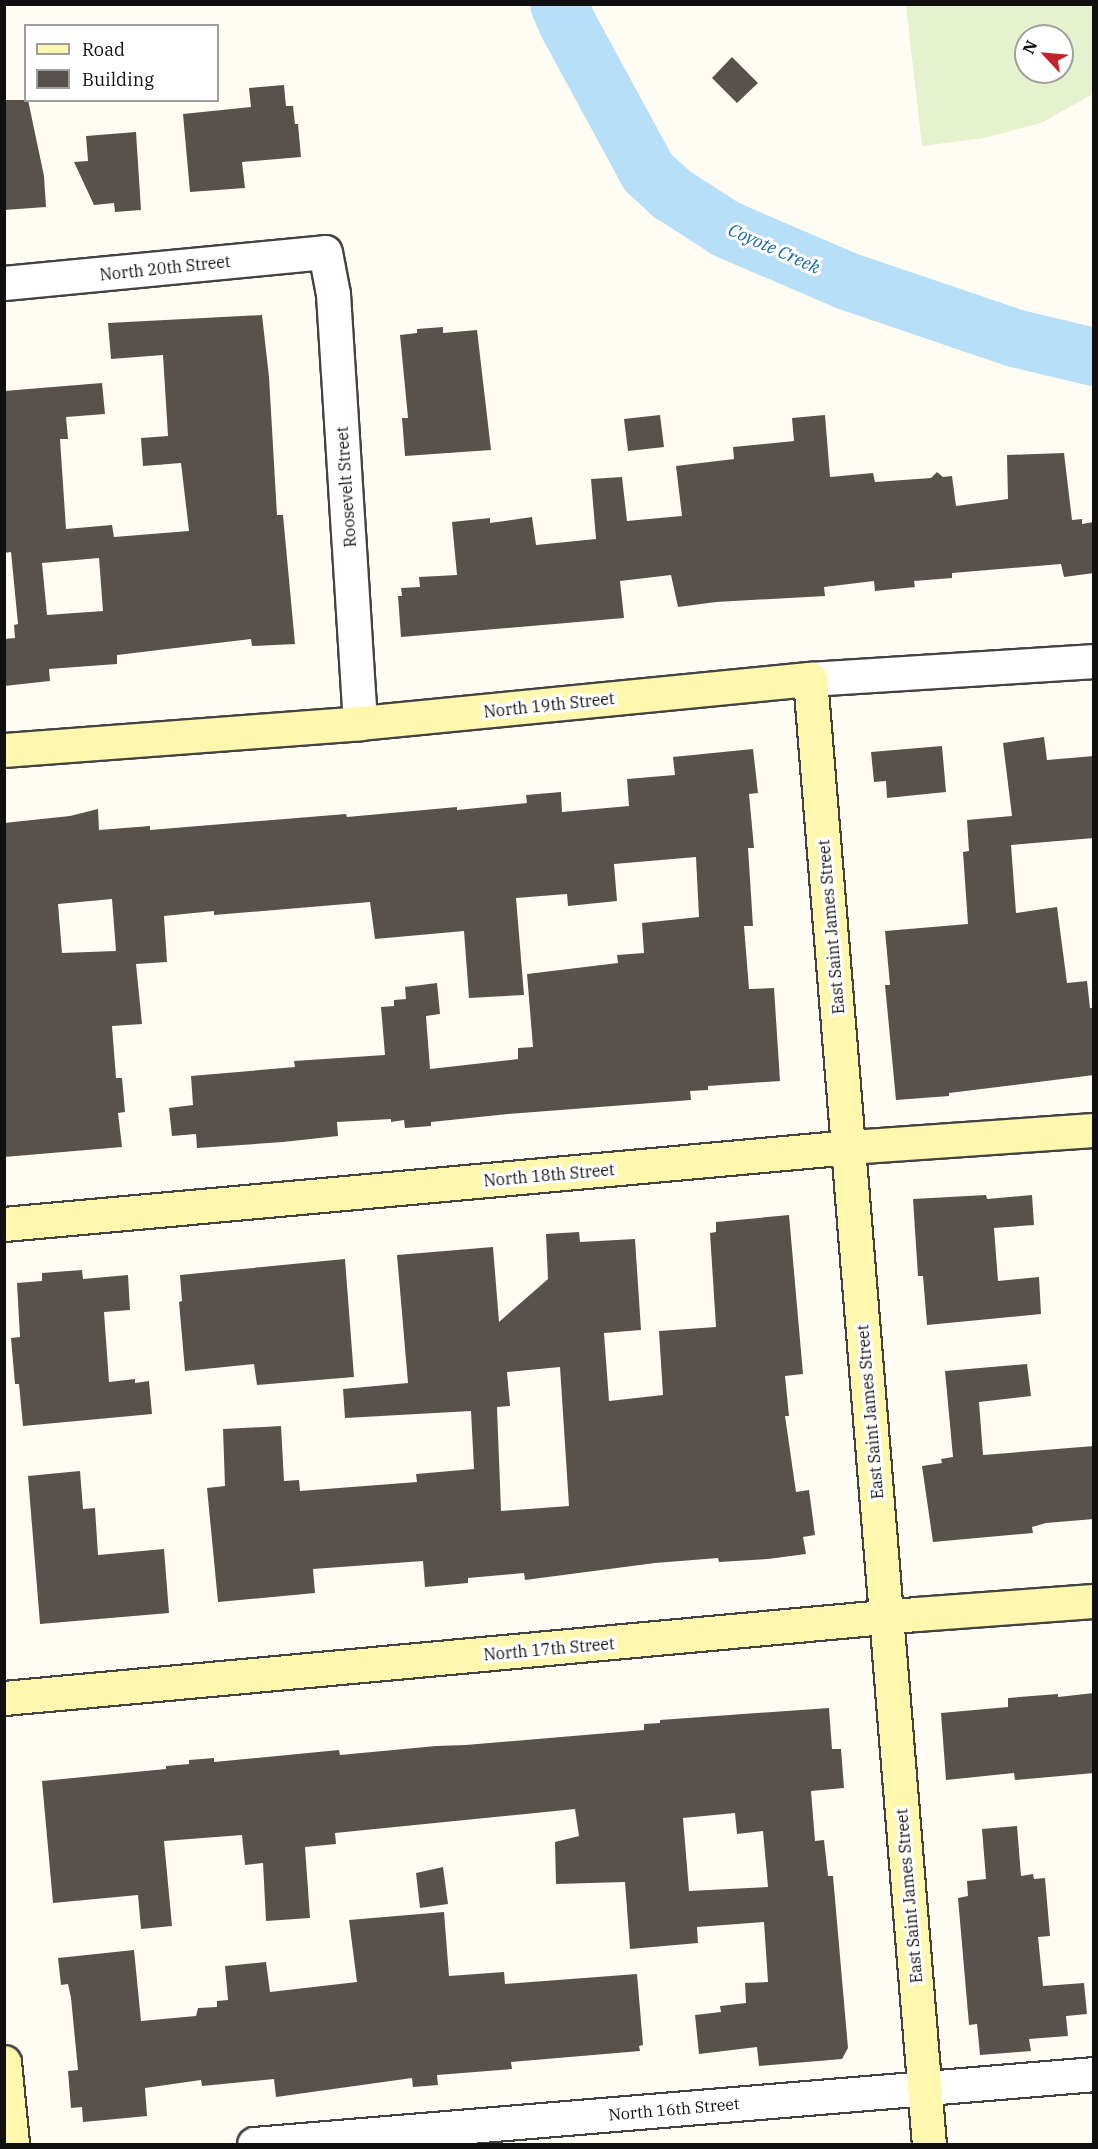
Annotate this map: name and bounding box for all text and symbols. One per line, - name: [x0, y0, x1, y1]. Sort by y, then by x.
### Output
- legend: [24, 24, 219, 102]
- north arrow: [1014, 24, 1074, 84]
- text: N: [1018, 37, 1041, 57]
- text: Road: [82, 38, 125, 61]
- text: Building: [82, 68, 154, 91]
- water label: Coyote Creek: [725, 219, 823, 279]
- street label: North 20th Street: [99, 252, 231, 284]
- street label: Roosevelt Street: [332, 426, 360, 548]
- street label: North 19th Street: [483, 689, 615, 721]
- street label: East Saint James Street: [814, 839, 848, 1015]
- street label: North 18th Street: [483, 1160, 615, 1190]
- street label: East Saint James Street: [853, 1324, 887, 1500]
- street label: North 17th Street: [483, 1634, 615, 1664]
- street label: East Saint James Street: [892, 1808, 926, 1984]
- street label: North 16th Street: [608, 2094, 740, 2124]

